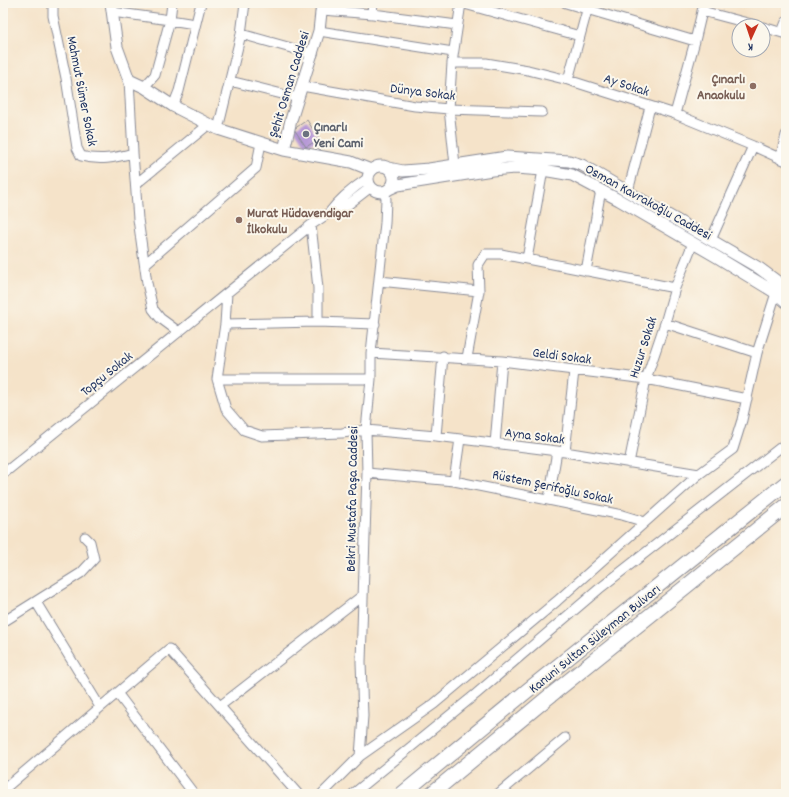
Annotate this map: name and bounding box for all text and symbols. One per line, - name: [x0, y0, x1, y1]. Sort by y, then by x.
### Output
- north arrow: [731, 18, 771, 58]
- street label: Şehit Osman Caddesi: [264, 29, 316, 140]
- street label: Mahmut Sümer Sokak: [61, 34, 102, 149]
- text: K: [748, 38, 754, 54]
- street label: Ay Sokak: [601, 69, 652, 103]
- place label: Çınarlı Anaokulu: [697, 70, 745, 106]
- street label: Dünya Sokak: [389, 79, 457, 107]
- marker: Çınarlı Anaokulu: [748, 81, 758, 91]
- place label: Çınarlı Yeni Cami: [313, 118, 364, 154]
- marker: Çınarlı Yeni Cami: [301, 129, 311, 139]
- street label: Osman Kavrakoğlu Caddesi: [581, 160, 715, 246]
- place label: Murat Hüdavendigar İlkokulu: [247, 204, 354, 240]
- marker: Murat Hüdavendigar İlkokulu: [234, 215, 244, 225]
- street label: Huzur Sokak: [625, 314, 663, 381]
- street label: Geldi Sokak: [531, 343, 593, 371]
- street label: Topçu Sokak: [77, 347, 138, 402]
- street label: Ayna Sokak: [504, 423, 566, 451]
- street label: Bekri Mustafa Paşa Caddesi: [342, 425, 364, 572]
- street label: Rüstem Şerifoğlu Sokak: [490, 465, 615, 511]
- street label: Kanuni Sultan Süleyman Bulvarı: [525, 580, 665, 699]

